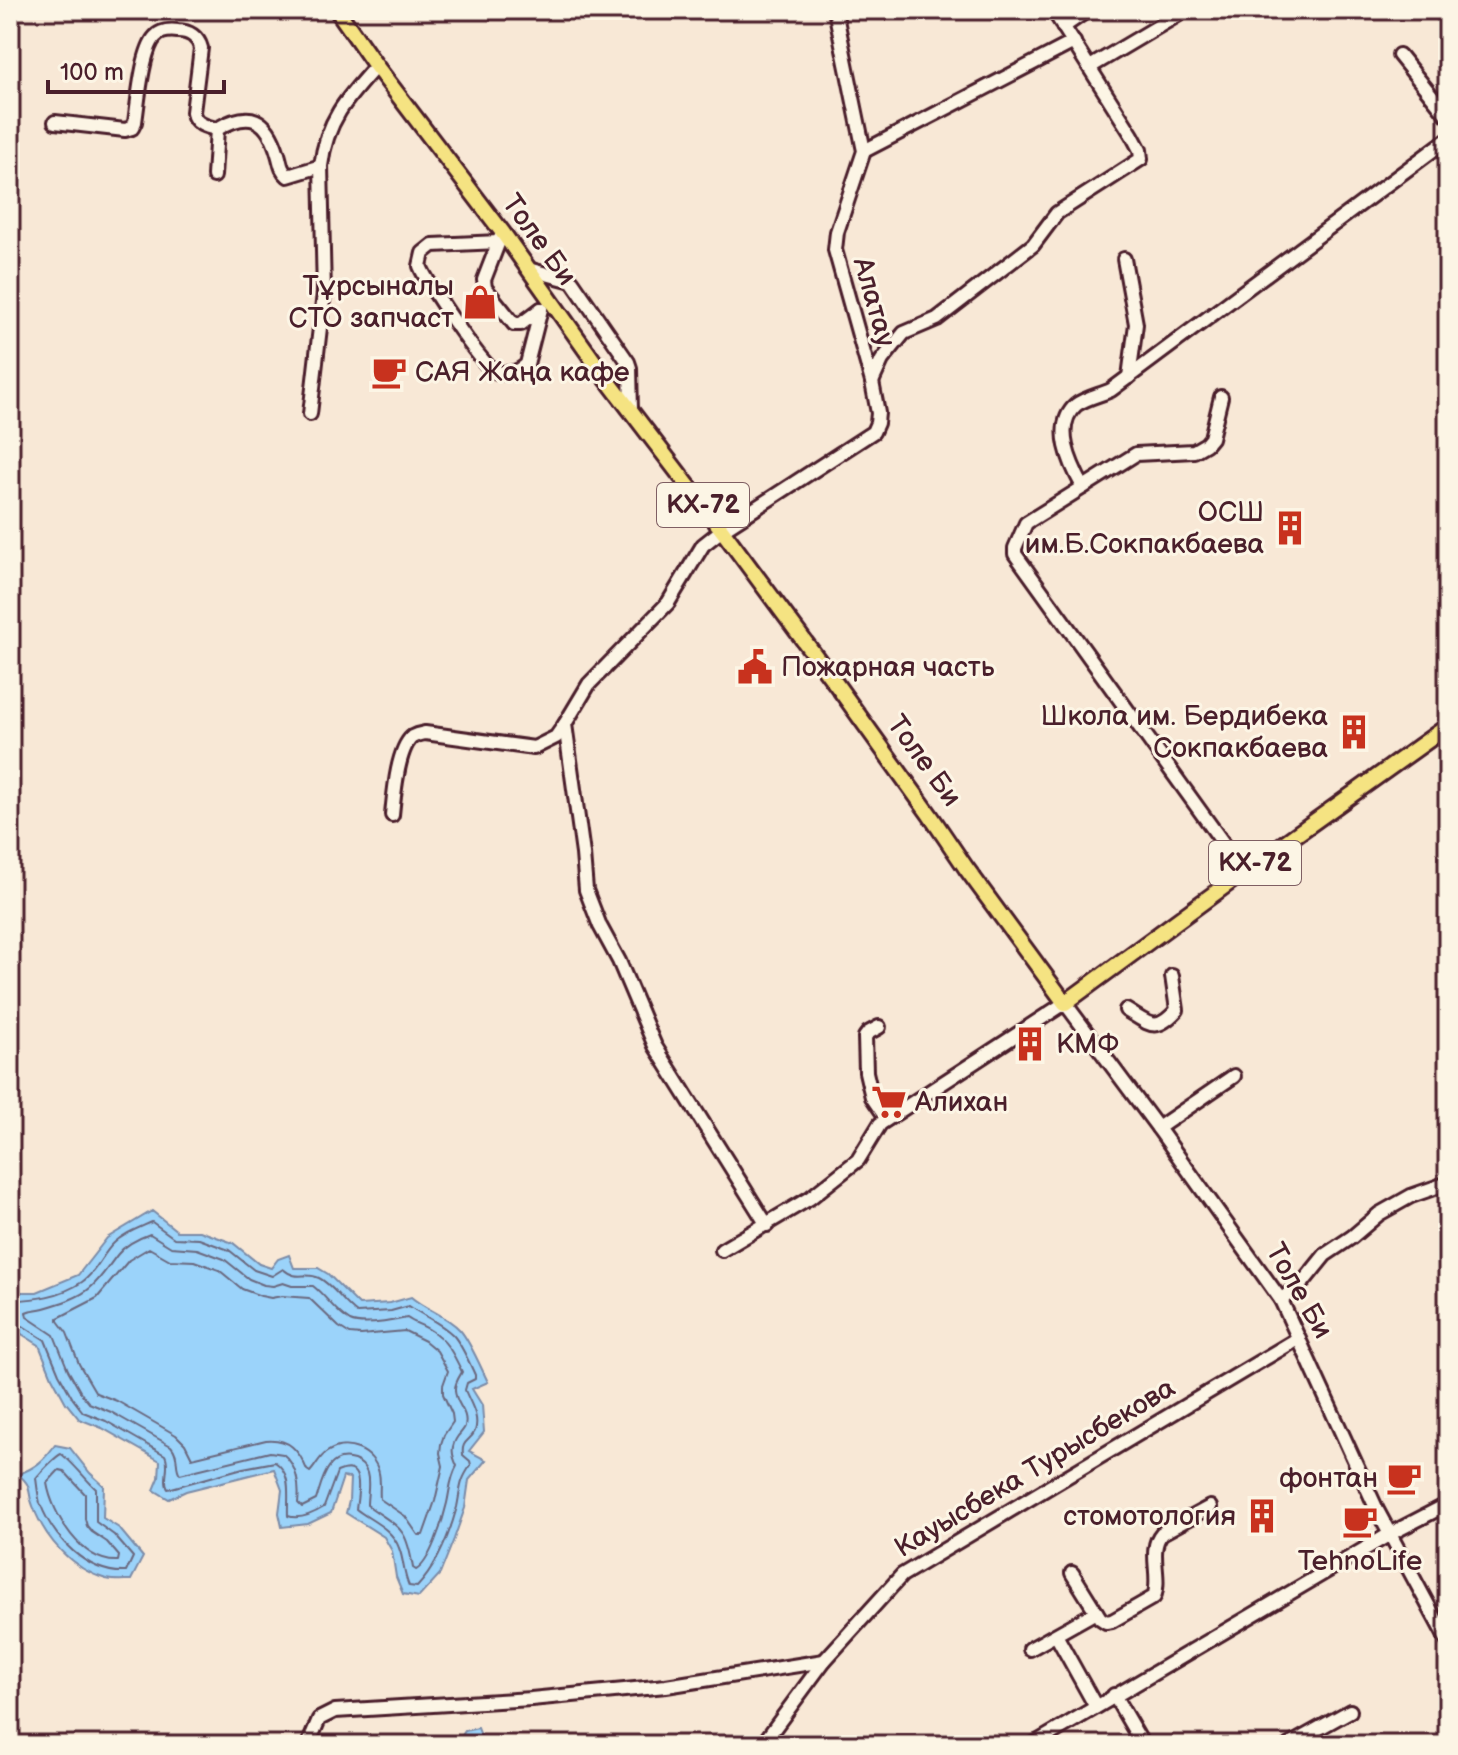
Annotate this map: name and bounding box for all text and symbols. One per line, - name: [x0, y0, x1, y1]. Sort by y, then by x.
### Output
- scale bar: [48, 44, 224, 94]
- text: 100 m: [60, 58, 124, 87]
- street label: Толе Би: [495, 188, 583, 292]
- street label: Алатау: [845, 253, 902, 351]
- place label: Тұрсыналы СТО запчаст: [288, 270, 454, 335]
- shop icon: Тұрсыналы СТО запчаст: [461, 283, 499, 321]
- cafe icon: САЯ Жаңа кафе: [370, 353, 408, 391]
- place label: САЯ Жаңа кафе: [415, 356, 630, 389]
- road number: КХ-72: [657, 483, 749, 527]
- place label: ОСШ им.Б.Сокпакбаева: [1025, 496, 1264, 561]
- building icon: ОСШ им.Б.Сокпакбаева: [1271, 509, 1309, 547]
- public building icon: Пожарная часть: [736, 648, 774, 686]
- place label: Пожарная часть: [781, 651, 995, 684]
- place label: Школа им. Бердибека Сокпакбаева: [1040, 700, 1328, 765]
- street label: Толе Би: [880, 709, 968, 813]
- building icon: Школа им. Бердибека Сокпакбаева: [1335, 713, 1373, 751]
- road number: КХ-72: [1209, 841, 1301, 885]
- building icon: КМФ: [1011, 1025, 1049, 1063]
- place label: КМФ: [1056, 1028, 1119, 1061]
- supermarket icon: Алихан: [870, 1083, 908, 1121]
- place label: Алихан: [914, 1086, 1008, 1119]
- street label: Толе Би: [1259, 1237, 1339, 1345]
- street label: Кауысбека Турысбекова: [889, 1371, 1181, 1565]
- cafe icon: фонтан: [1385, 1459, 1423, 1497]
- place label: фонтан: [1279, 1462, 1378, 1495]
- building icon: стомотология: [1243, 1497, 1281, 1535]
- place label: стомотология: [1063, 1500, 1236, 1533]
- cafe icon: TehnoLife: [1341, 1502, 1379, 1540]
- place label: TehnoLife: [1298, 1545, 1422, 1578]

